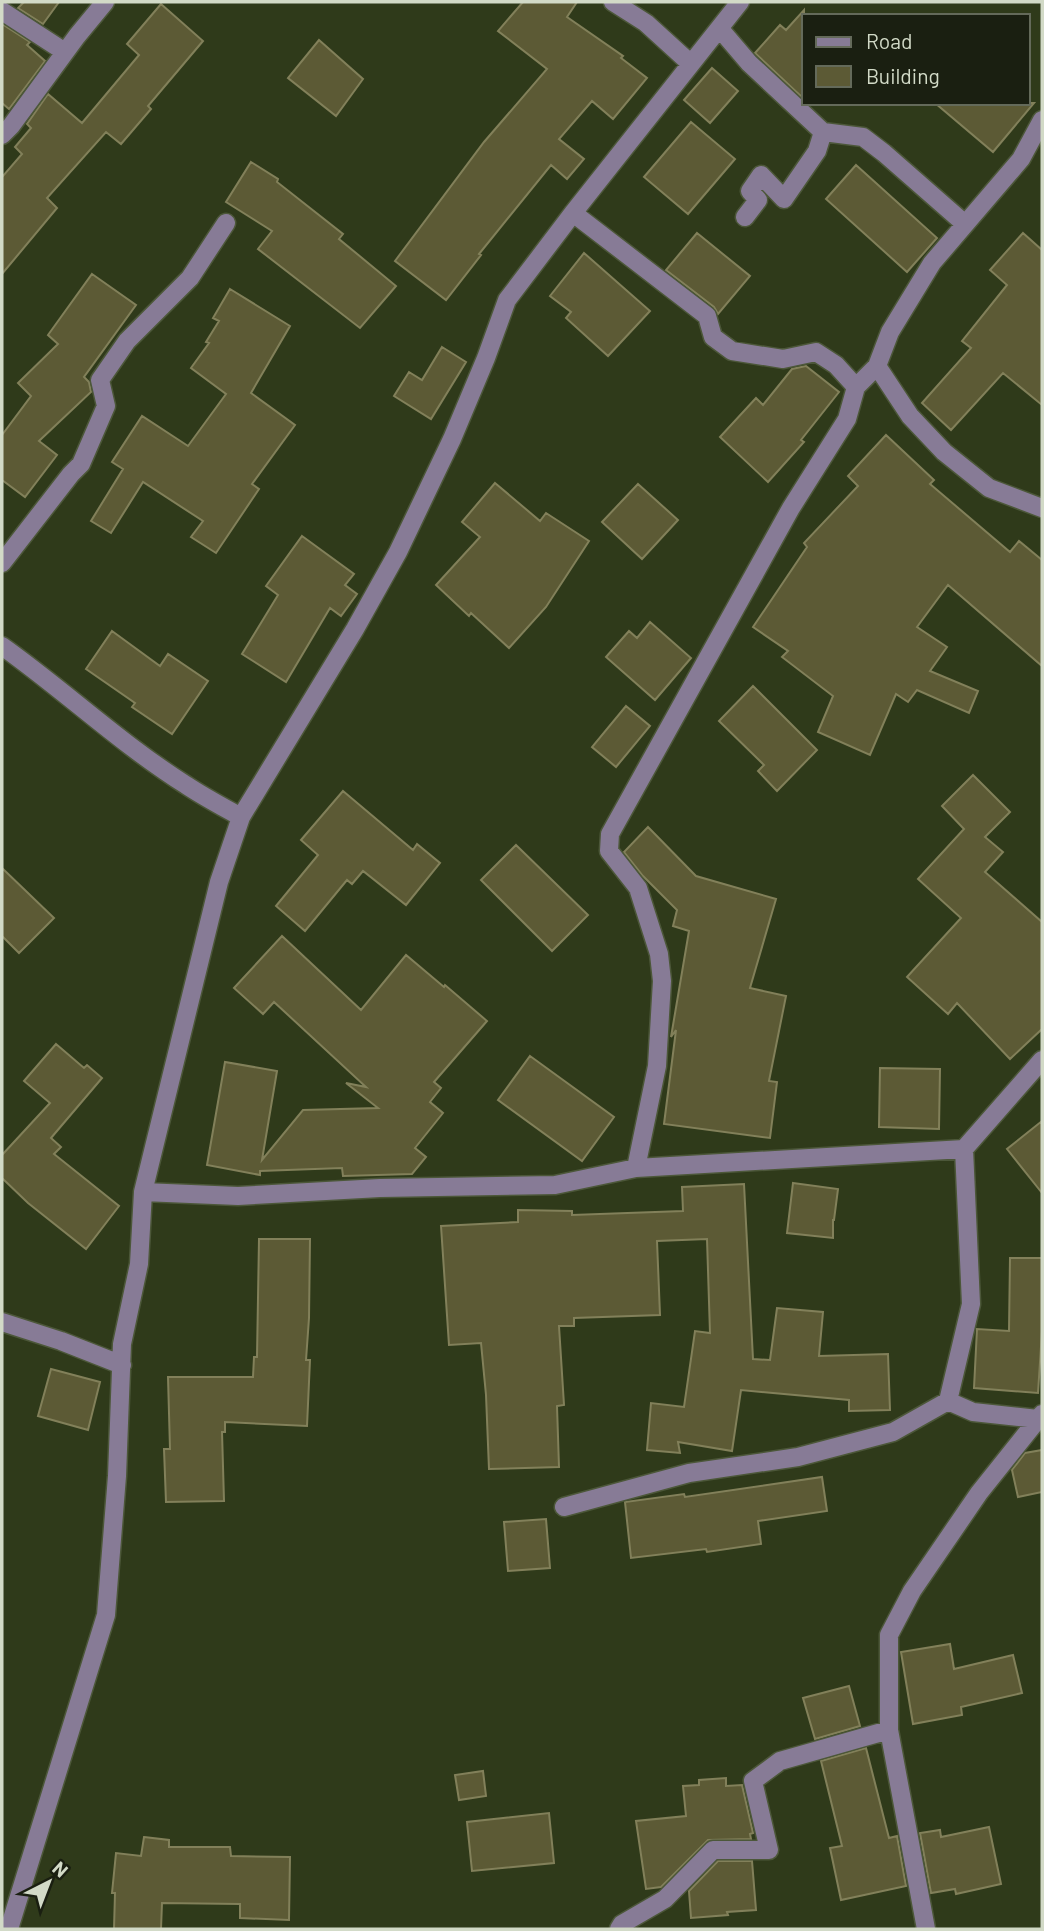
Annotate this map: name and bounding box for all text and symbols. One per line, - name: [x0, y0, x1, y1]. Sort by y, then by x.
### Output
- legend: [802, 14, 1030, 105]
- text: Road: [866, 28, 912, 53]
- text: Building: [866, 63, 940, 88]
- north arrow: [14, 1847, 84, 1917]
- text: N: [48, 1856, 73, 1882]

